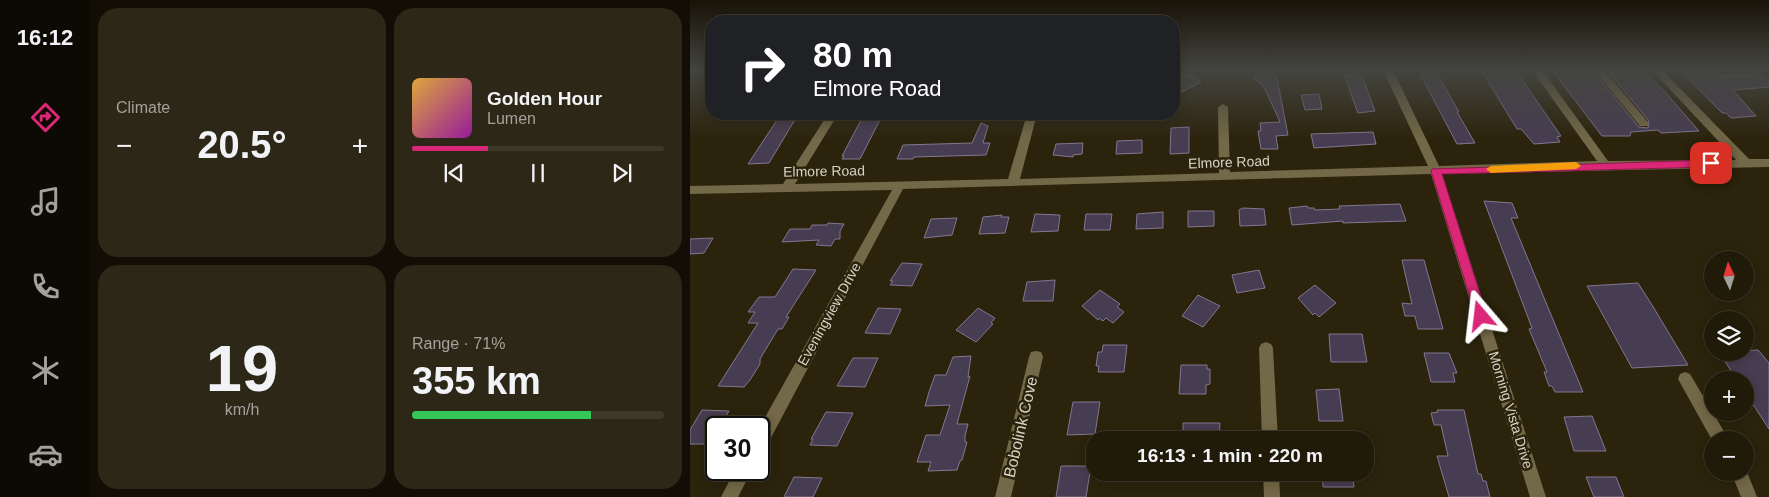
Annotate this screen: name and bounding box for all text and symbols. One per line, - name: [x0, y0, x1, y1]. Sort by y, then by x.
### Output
- text: 16:12: [17, 25, 73, 50]
- icon: right: [730, 35, 795, 100]
- text: 80 m: [813, 35, 893, 74]
- text: Elmore Road: [813, 76, 941, 101]
- text: Golden Hour: [487, 88, 602, 109]
- text: Climate: [116, 99, 170, 116]
- icon: directions: [28, 100, 63, 135]
- text: Lumen: [487, 110, 536, 127]
- text: 20.5°: [197, 124, 287, 166]
- text: −: [116, 130, 132, 161]
- text: +: [352, 130, 368, 161]
- pin: [1690, 142, 1732, 184]
- icon: arrive: [1697, 149, 1725, 177]
- street label: Elmore Road: [1188, 153, 1270, 171]
- icon: previous: [440, 159, 468, 187]
- icon: pause: [524, 159, 552, 187]
- icon: next: [608, 159, 636, 187]
- street label: Elmore Road: [783, 162, 865, 180]
- icon: music: [28, 184, 63, 219]
- north arrow: [1704, 251, 1754, 301]
- map controls: [1704, 251, 1754, 481]
- street label: Eveningview Drive: [794, 260, 864, 368]
- icon: phone: [28, 269, 63, 304]
- position arrow: [1454, 289, 1506, 341]
- button: layers: [1704, 311, 1754, 361]
- text: 19: [206, 332, 278, 405]
- text: Range · 71%: [412, 335, 505, 352]
- street label: Morning Vista Drive: [1486, 349, 1537, 471]
- icon: climate: [28, 353, 63, 388]
- text: 355 km: [412, 360, 541, 402]
- button: +: [1704, 371, 1754, 421]
- street label: Bobolink Cove: [1001, 375, 1040, 479]
- text: km/h: [225, 401, 259, 418]
- speed limit sign: 30: [705, 416, 770, 481]
- button: −: [1704, 431, 1754, 481]
- icon: car: [28, 437, 63, 472]
- text: 16:13 · 1 min · 220 m: [1137, 445, 1323, 466]

